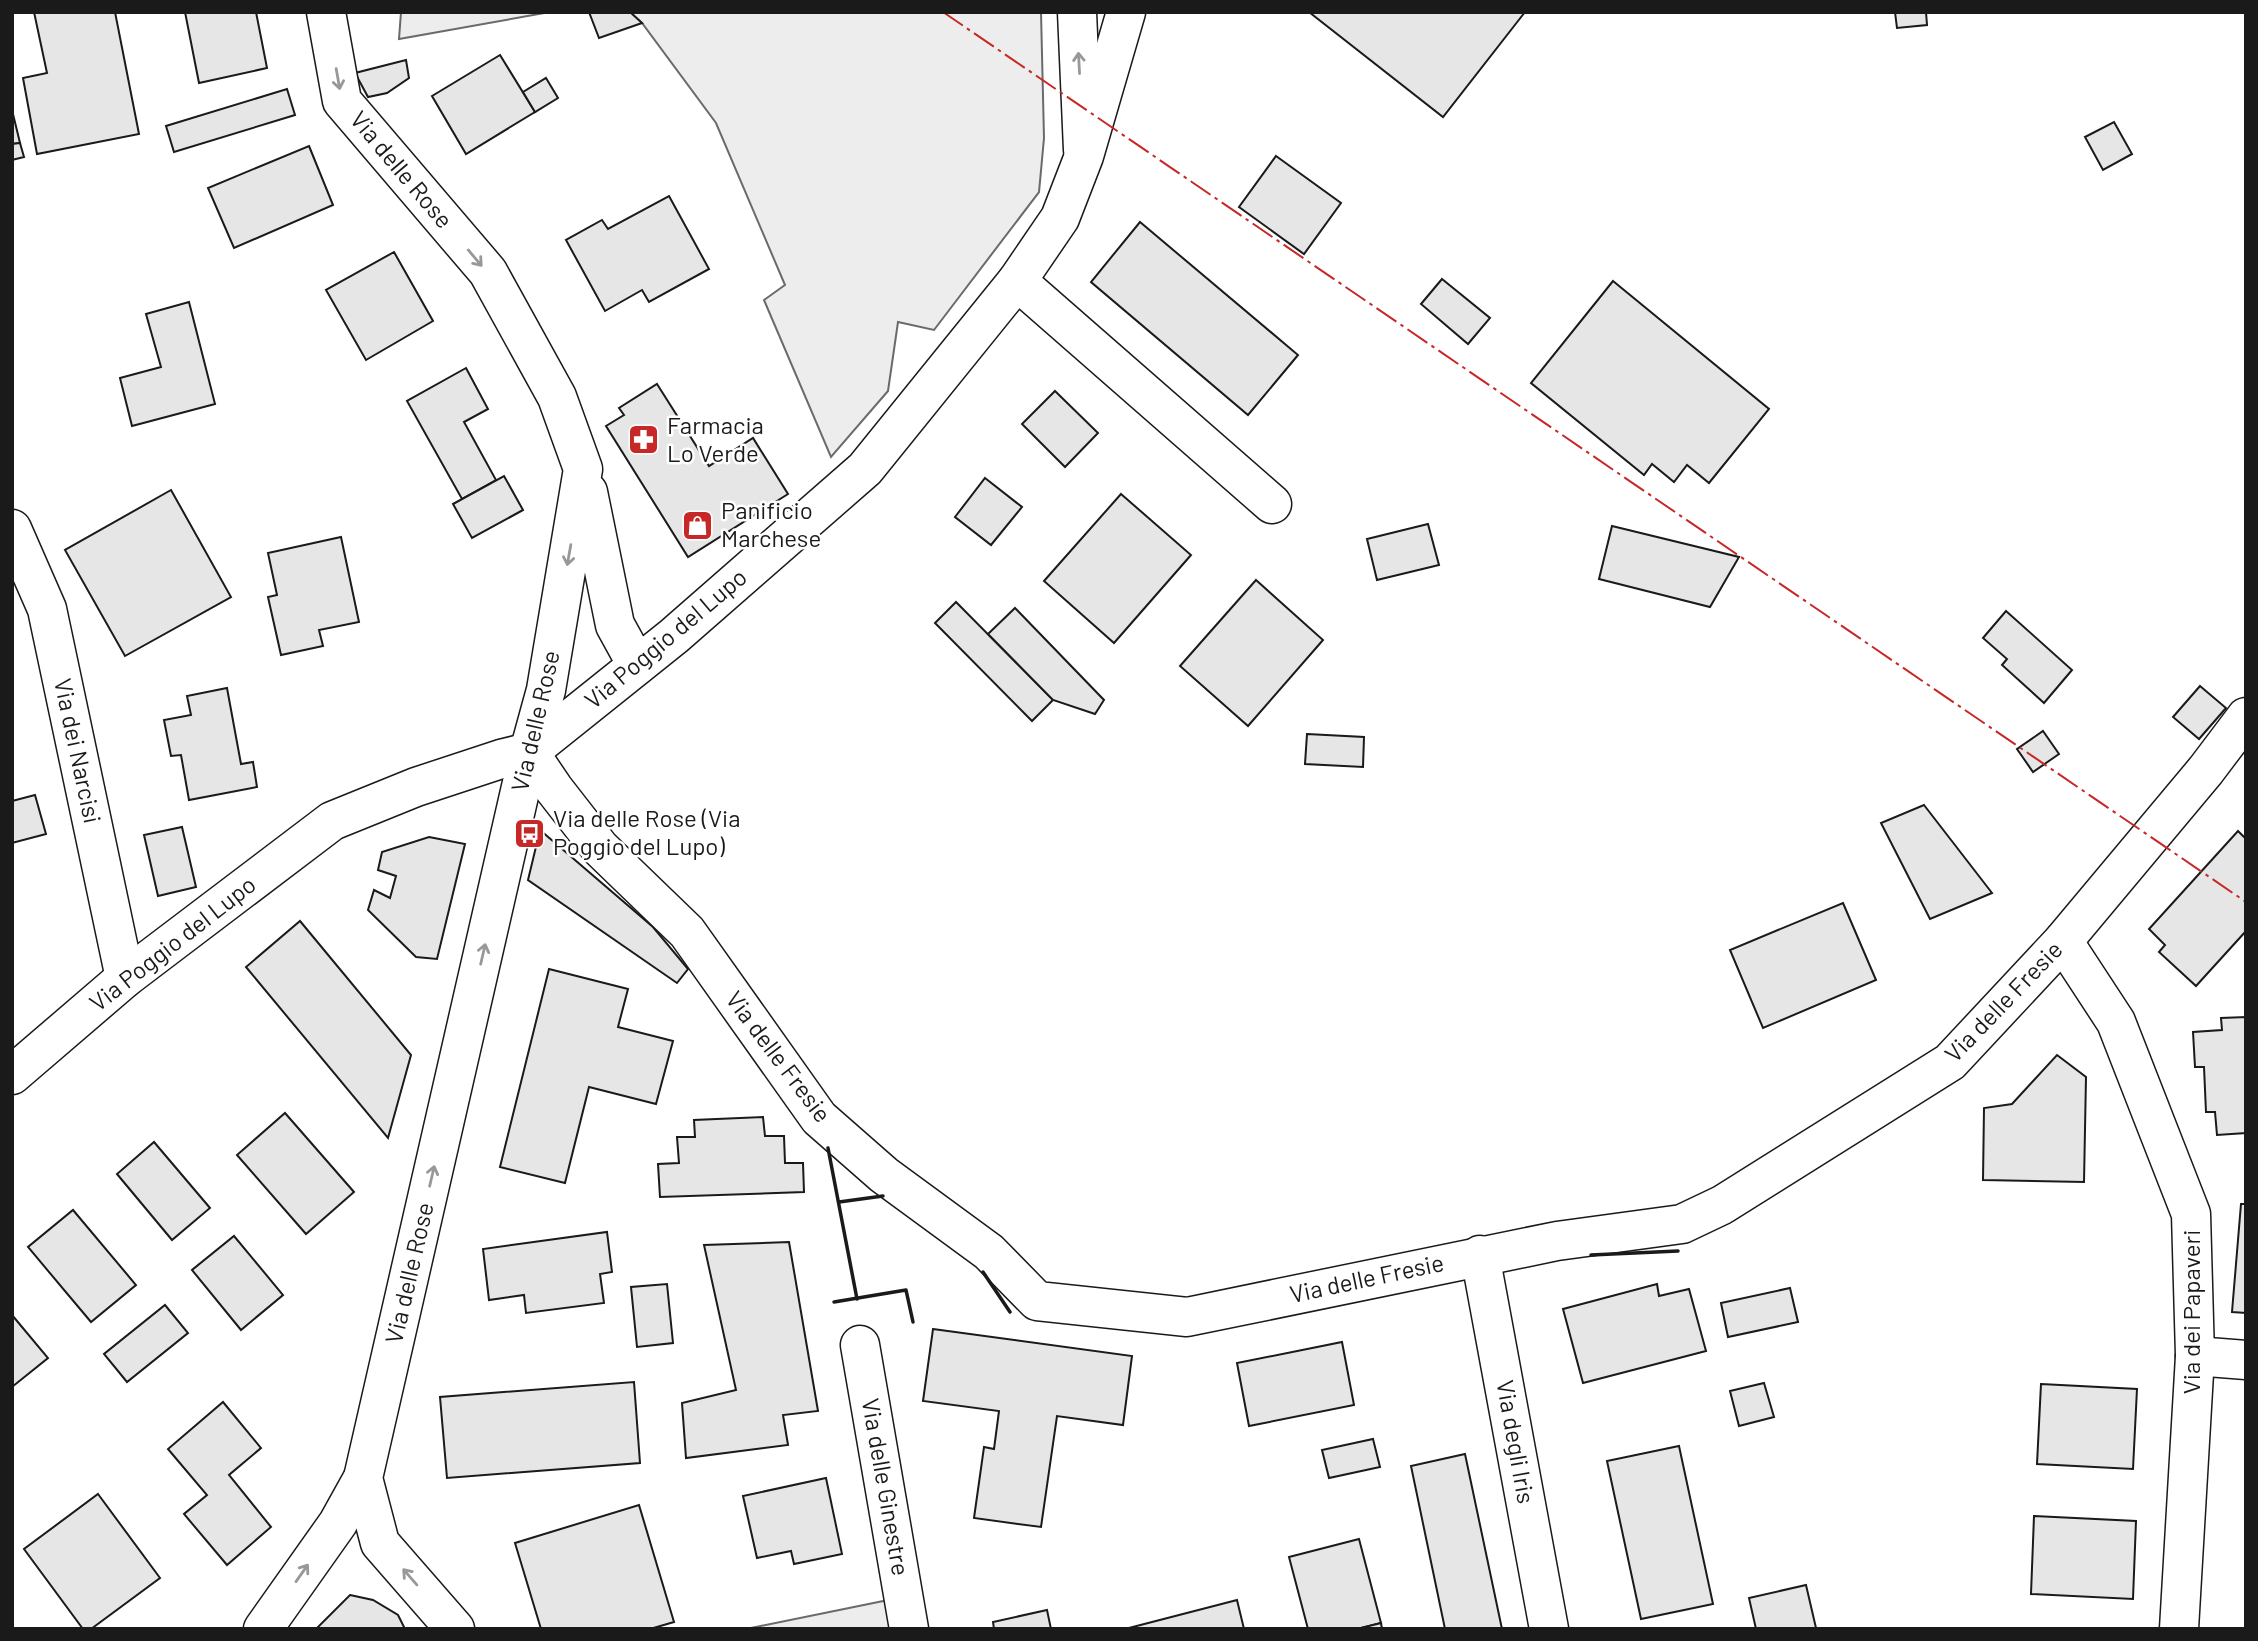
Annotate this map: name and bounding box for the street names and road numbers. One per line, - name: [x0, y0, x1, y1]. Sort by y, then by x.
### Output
- street label: Via delle Rose: [345, 105, 460, 233]
- street label: Via Poggio del Lupo: [578, 562, 752, 714]
- street label: Via delle Rose: [504, 647, 565, 794]
- street label: Via dei Narcisi: [49, 676, 108, 826]
- street label: Via Poggio del Lupo: [83, 869, 261, 1017]
- street label: Via delle Fresie: [1938, 934, 2068, 1067]
- street label: Via delle Fresie: [720, 985, 838, 1127]
- street label: Via delle Rose: [378, 1199, 439, 1346]
- street label: Via dei Papaveri: [2176, 1230, 2205, 1394]
- street label: Via delle Fresie: [1287, 1247, 1446, 1308]
- street label: Via degli Iris: [1491, 1378, 1542, 1506]
- street label: Via delle Ginestre: [857, 1396, 916, 1578]

